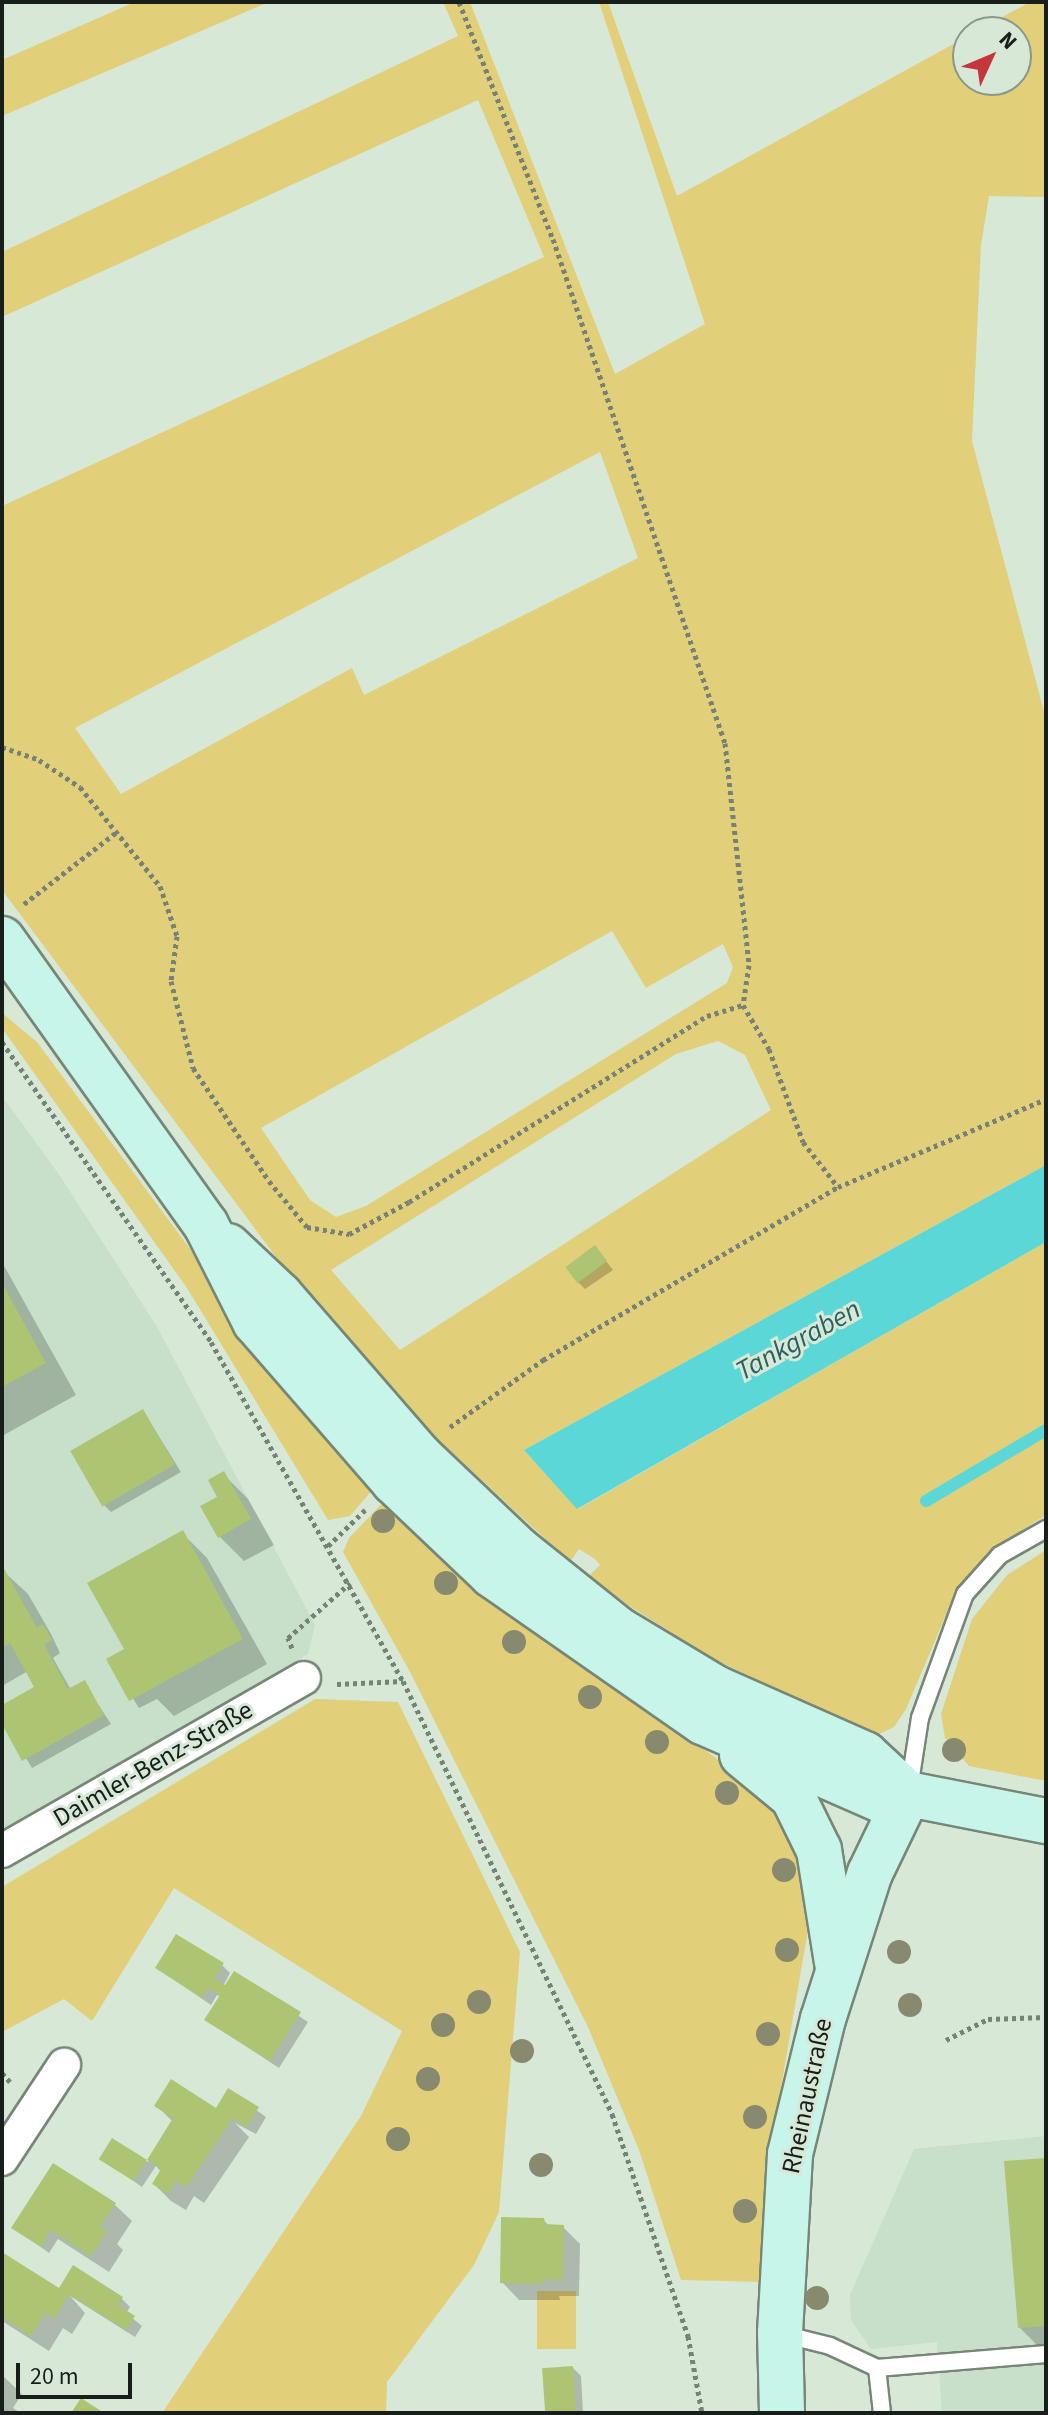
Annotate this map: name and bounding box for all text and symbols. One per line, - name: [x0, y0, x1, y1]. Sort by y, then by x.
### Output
- north arrow: [952, 16, 1032, 96]
- text: N: [991, 24, 1024, 57]
- water label: Tankgraben: [730, 1292, 866, 1388]
- street label: Daimler-Benz-Straße: [48, 1694, 258, 1834]
- street label: Rheinaustraße: [775, 2015, 839, 2177]
- scale bar: [20, 2347, 136, 2397]
- text: 20 m: [30, 2359, 79, 2394]

